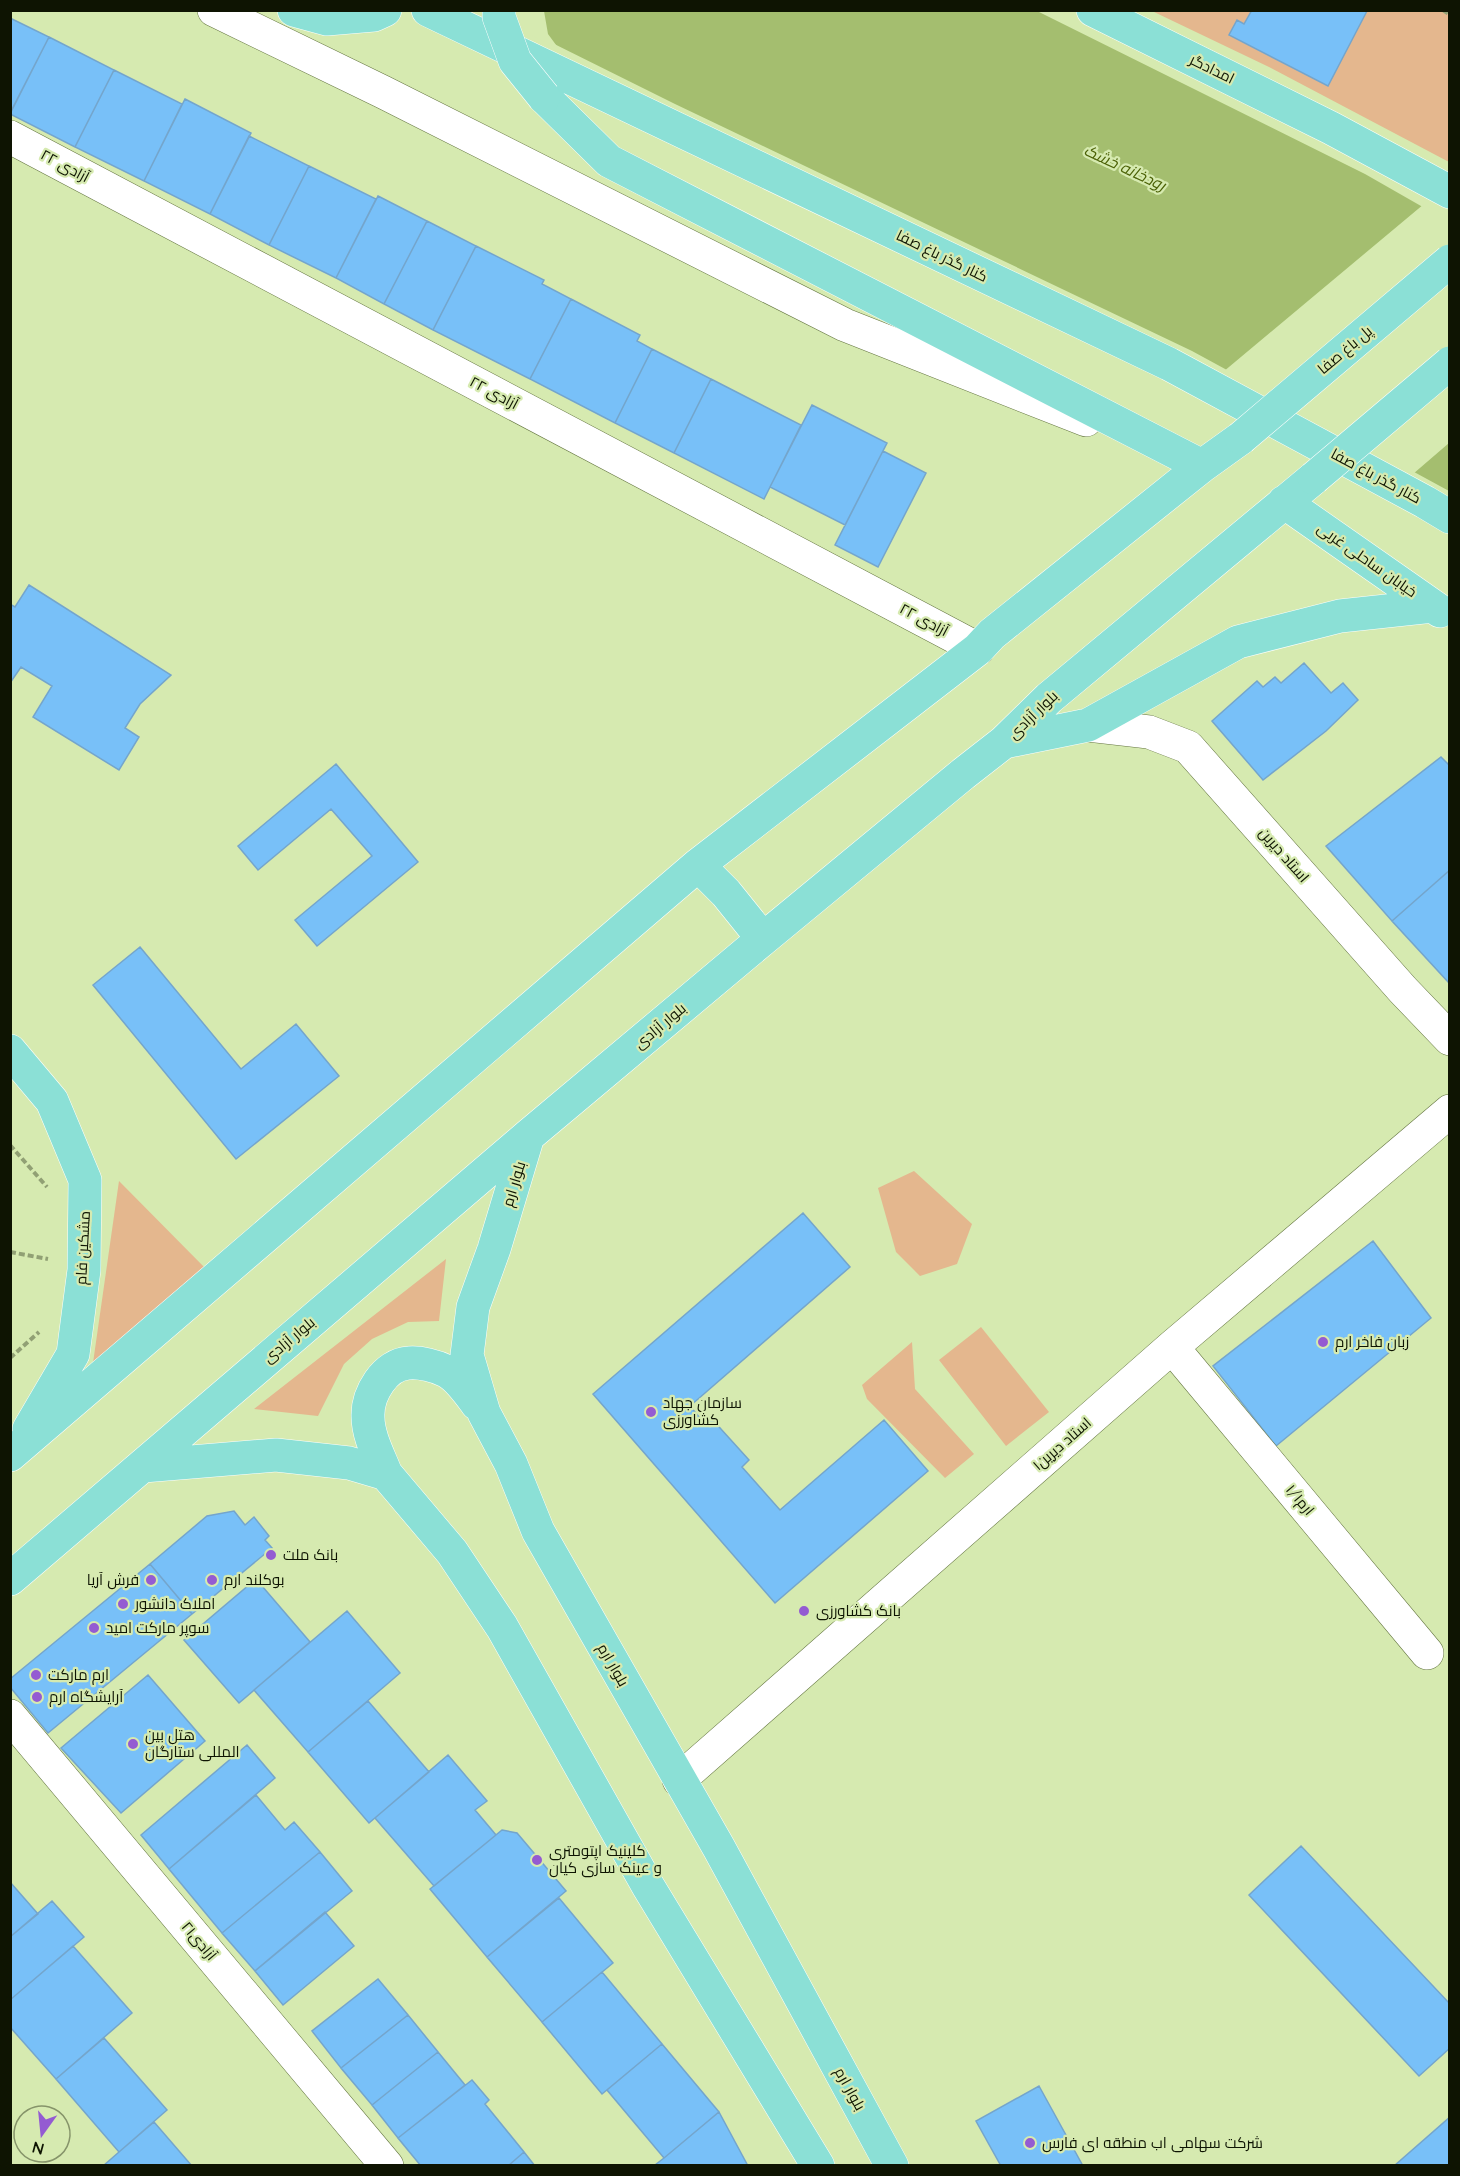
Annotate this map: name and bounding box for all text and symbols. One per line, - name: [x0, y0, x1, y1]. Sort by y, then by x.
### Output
- street label: امدادگر: [1186, 49, 1238, 88]
- water label: رودخانه خشک: [1081, 139, 1171, 195]
- street label: آزادی ۲۲: [37, 145, 93, 187]
- street label: کنار گذر باغ صفا: [892, 225, 991, 288]
- street label: پل باغ صفا: [1313, 321, 1377, 380]
- street label: آزادی ۲۲: [466, 372, 522, 414]
- street label: کنار گذر باغ صفا: [1327, 444, 1425, 509]
- street label: خیابان ساحلی غربی: [1313, 518, 1421, 602]
- street label: آزادی ۲۲: [896, 599, 952, 641]
- street label: بلوار آزادی: [1004, 686, 1062, 744]
- street label: استاد دیرین: [1255, 823, 1313, 887]
- street label: بلوار آزادی: [630, 998, 690, 1054]
- street label: بلوار ارم: [498, 1159, 530, 1209]
- street label: مشکین فام: [71, 1210, 95, 1286]
- street label: بلوار آزادی: [259, 1312, 319, 1368]
- place label: زبان فاخر ارم: [1335, 1332, 1409, 1352]
- marker: زبان فاخر ارم: [1316, 1335, 1330, 1349]
- place label: سازمان جهاد کشاورزی: [663, 1393, 742, 1430]
- marker: سازمان جهاد کشاورزی: [644, 1405, 658, 1419]
- street label: استاد دیرین۱: [1028, 1413, 1096, 1475]
- street label: ۱/۱ارم: [1281, 1480, 1319, 1520]
- place label: بانک ملت: [283, 1545, 338, 1564]
- marker: بانک ملت: [264, 1548, 278, 1562]
- place label: فرش آریا: [87, 1570, 139, 1590]
- place label: بوکلند ارم: [224, 1570, 285, 1590]
- marker: فرش آریا: [144, 1573, 158, 1587]
- marker: بوکلند ارم: [205, 1573, 219, 1587]
- place label: املاک دانشور: [134, 1594, 215, 1613]
- marker: املاک دانشور: [116, 1597, 130, 1611]
- place label: بانک کشاورزی: [816, 1601, 901, 1621]
- marker: بانک کشاورزی: [797, 1604, 811, 1618]
- place label: سوپر مارکت امید: [106, 1618, 210, 1638]
- marker: سوپر مارکت امید: [87, 1621, 101, 1635]
- street label: بلوار ارم: [593, 1640, 633, 1690]
- place label: ارم مارکت: [48, 1665, 109, 1685]
- marker: ارم مارکت: [29, 1668, 43, 1682]
- place label: آرایشگاه ارم: [49, 1687, 123, 1707]
- marker: آرایشگاه ارم: [30, 1690, 44, 1704]
- place label: هتل بین المللی ستارگان: [145, 1725, 240, 1762]
- marker: هتل بین المللی ستارگان: [126, 1737, 140, 1751]
- place label: کلینیک اپتومتری و عینک سازی کیان: [549, 1841, 662, 1878]
- marker: کلینیک اپتومتری و عینک سازی کیان: [530, 1853, 544, 1867]
- street label: آزادی۲۱: [177, 1917, 221, 1965]
- street label: بلوار ارم: [830, 2064, 870, 2114]
- north arrow: [12, 2104, 72, 2164]
- place label: شرکت سهامی اب منطقه ای فارس: [1042, 2133, 1263, 2153]
- marker: شرکت سهامی اب منطقه ای فارس: [1023, 2136, 1037, 2150]
- text: N: [30, 2137, 46, 2160]

